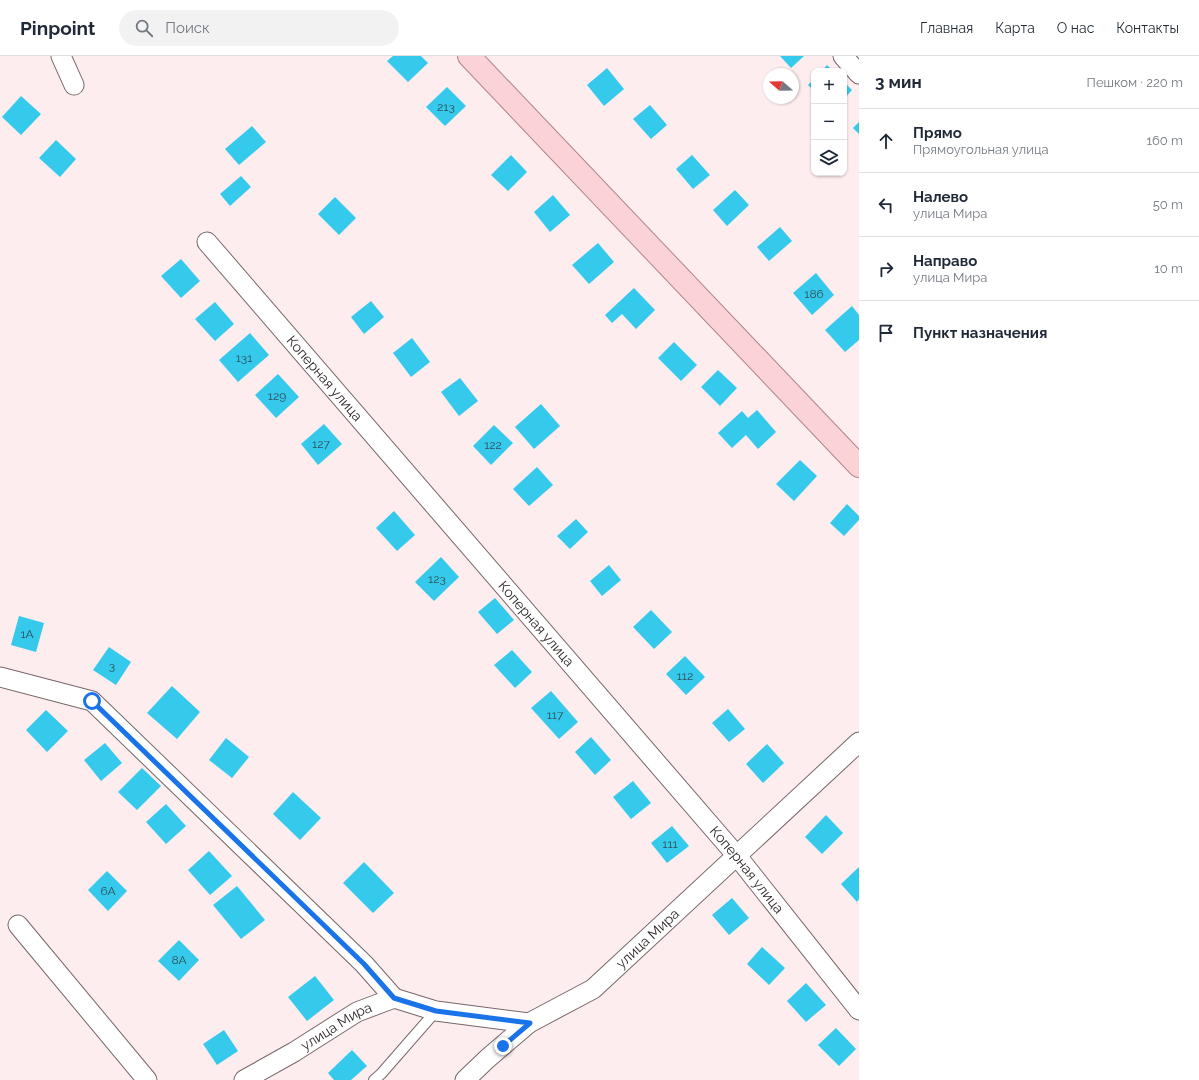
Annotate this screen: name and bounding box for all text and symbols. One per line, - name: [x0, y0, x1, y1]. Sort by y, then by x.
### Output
- search box: [119, 10, 399, 46]
- text: Pinpoint: [20, 17, 95, 39]
- icon: search: [133, 17, 155, 39]
- text: Поиск: [165, 19, 210, 37]
- text: Главная: [920, 20, 973, 36]
- text: Карта: [995, 20, 1035, 36]
- text: О нас: [1057, 20, 1094, 36]
- text: Контакты: [1116, 20, 1179, 36]
- north arrow: [763, 68, 799, 104]
- map controls: [811, 68, 847, 176]
- button: +: [811, 68, 847, 104]
- text: 3 мин: [875, 72, 922, 92]
- text: Пешком · 220 m: [1087, 75, 1183, 90]
- house number: 213: [437, 100, 455, 114]
- button: −: [811, 104, 847, 140]
- text: Прямо: [913, 124, 962, 142]
- icon: ahead: [875, 130, 897, 152]
- text: 160 m: [1146, 133, 1183, 148]
- button: layers: [811, 140, 847, 176]
- text: Прямоугольная улица: [913, 142, 1049, 157]
- text: Налево: [913, 188, 968, 206]
- icon: left: [875, 194, 897, 216]
- text: 50 m: [1153, 197, 1183, 212]
- text: улица Мира: [913, 206, 987, 221]
- text: Направо: [913, 252, 977, 270]
- icon: right: [875, 258, 897, 280]
- text: 10 m: [1154, 261, 1183, 276]
- text: улица Мира: [913, 270, 987, 285]
- house number: 186: [804, 287, 824, 301]
- icon: arrive: [875, 322, 897, 344]
- text: Пункт назначения: [913, 324, 1047, 342]
- street label: Коперная улица: [283, 332, 366, 424]
- house number: 131: [236, 351, 252, 365]
- house number: 129: [268, 389, 286, 403]
- house number: 127: [312, 437, 330, 451]
- house number: 122: [484, 438, 502, 452]
- house number: 123: [428, 572, 446, 586]
- street label: Коперная улица: [495, 578, 578, 669]
- house number: 1А: [20, 627, 34, 641]
- house number: 3: [109, 659, 115, 673]
- house number: 112: [677, 669, 693, 683]
- route start: [83, 692, 101, 710]
- house number: 117: [547, 708, 564, 722]
- street label: Коперная улица: [707, 823, 787, 916]
- house number: 111: [662, 837, 678, 851]
- house number: 6А: [100, 884, 116, 898]
- street label: улица Мира: [613, 905, 682, 972]
- house number: 8А: [171, 953, 187, 967]
- street label: улица Мира: [298, 999, 374, 1054]
- route end: [494, 1037, 512, 1055]

